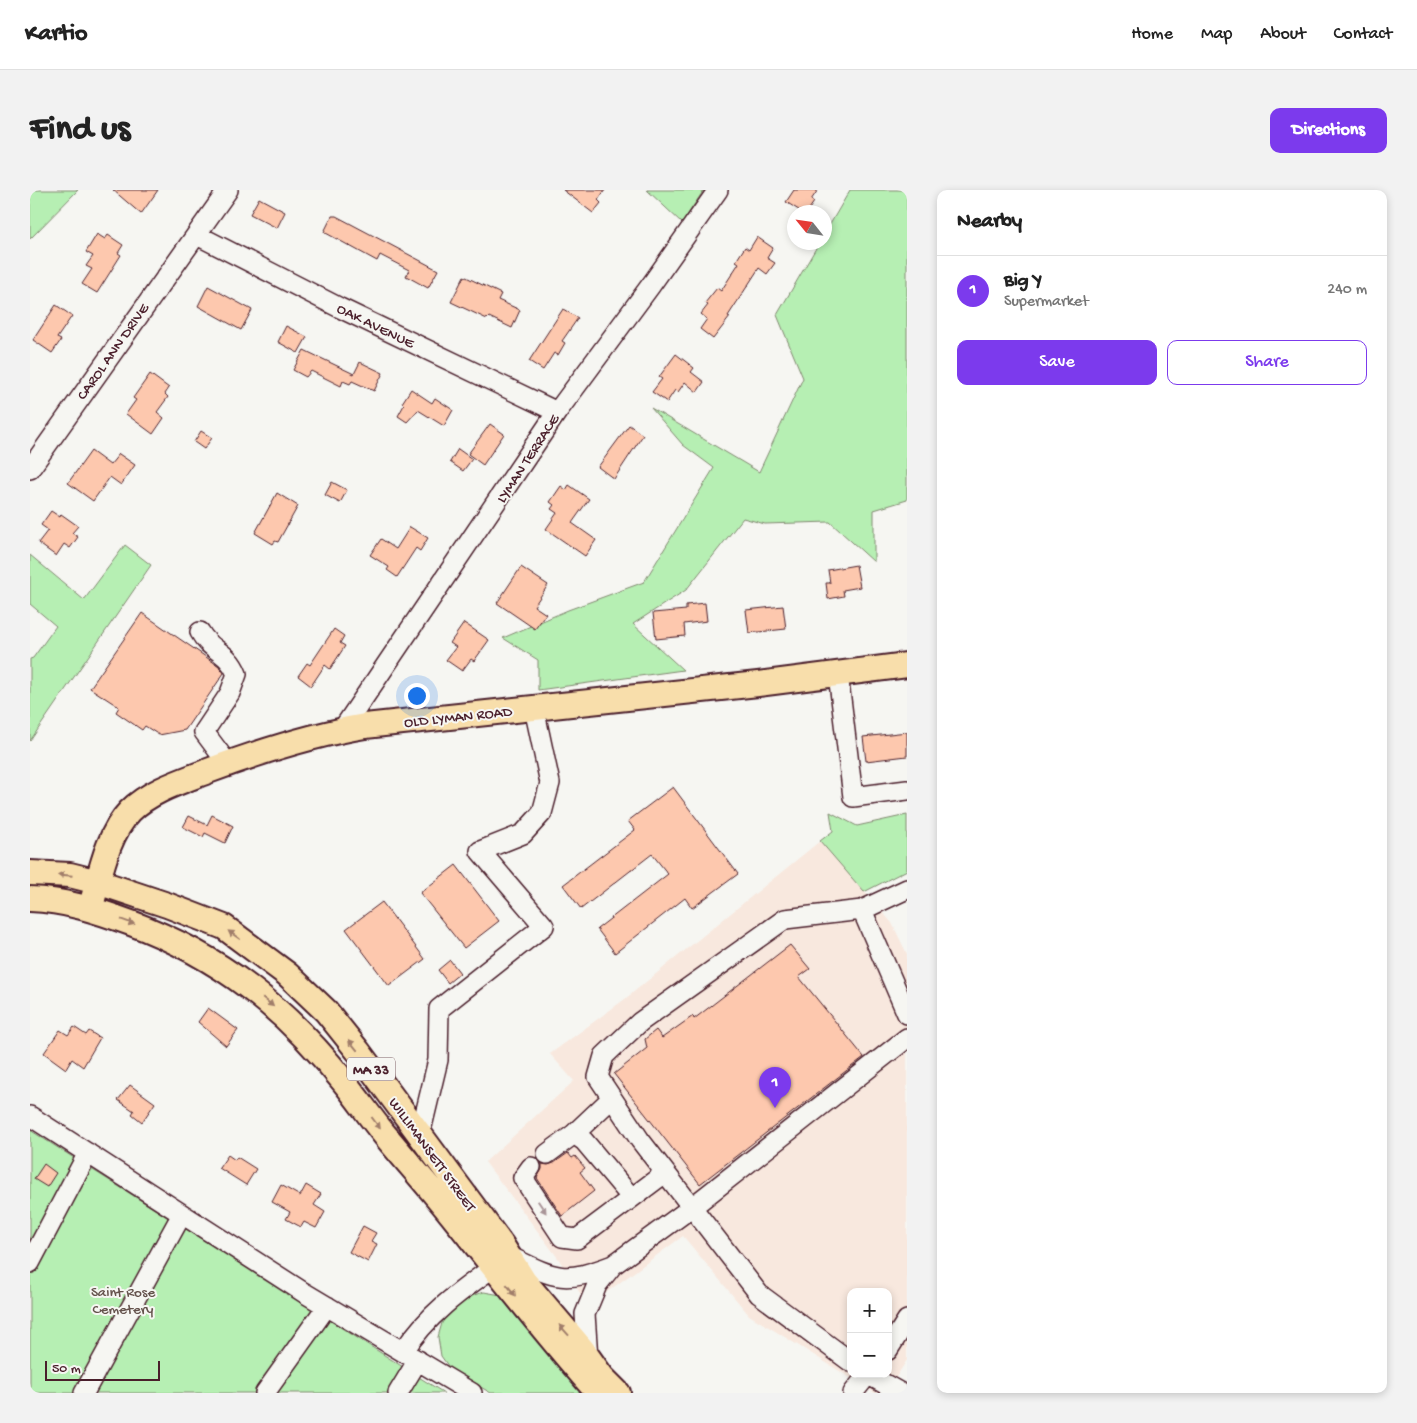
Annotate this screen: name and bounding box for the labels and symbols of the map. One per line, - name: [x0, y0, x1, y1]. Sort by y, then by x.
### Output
- north arrow: [787, 205, 832, 250]
- street label: CAROL ANN DRIVE: [74, 300, 154, 404]
- street label: OAK AVENUE: [333, 300, 417, 354]
- street label: LYMAN TERRACE: [493, 411, 564, 507]
- your location: [404, 683, 430, 709]
- street label: OLD LYMAN ROAD: [403, 703, 513, 733]
- one-way arrow: [57, 871, 73, 879]
- one-way arrow: [121, 918, 136, 926]
- one-way arrow: [227, 930, 241, 940]
- one-way arrow: [261, 997, 274, 1008]
- one-way arrow: [347, 1038, 358, 1051]
- road number: MA 33: [347, 1058, 395, 1081]
- pin: 1: [759, 1067, 791, 1108]
- street label: WILLIMANSETT STREET: [384, 1095, 479, 1217]
- one-way arrow: [370, 1116, 381, 1129]
- one-way arrow: [537, 1200, 547, 1214]
- one-way arrow: [506, 1283, 516, 1297]
- park label: Saint Rose Cemetery: [91, 1284, 155, 1319]
- one-way arrow: [558, 1324, 570, 1336]
- scale bar: [45, 1358, 160, 1381]

